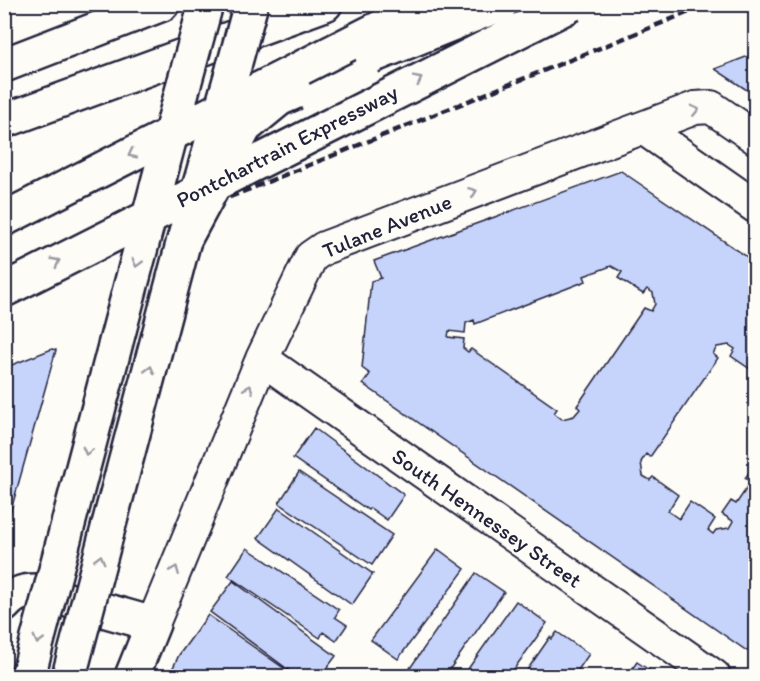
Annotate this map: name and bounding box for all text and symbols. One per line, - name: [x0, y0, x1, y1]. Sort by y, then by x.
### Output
- one-way arrow: [411, 76, 422, 87]
- street label: Pontchartrain Expressway: [172, 78, 403, 214]
- one-way arrow: [690, 104, 700, 117]
- one-way arrow: [127, 147, 138, 159]
- one-way arrow: [466, 187, 477, 199]
- street label: Tulane Avenue: [318, 188, 456, 264]
- one-way arrow: [50, 258, 60, 269]
- one-way arrow: [132, 258, 145, 268]
- one-way arrow: [143, 366, 155, 376]
- one-way arrow: [242, 385, 254, 396]
- street label: South Hennessey Street: [387, 442, 587, 594]
- one-way arrow: [82, 446, 95, 456]
- one-way arrow: [93, 554, 105, 565]
- one-way arrow: [168, 565, 180, 576]
- one-way arrow: [32, 635, 45, 645]

